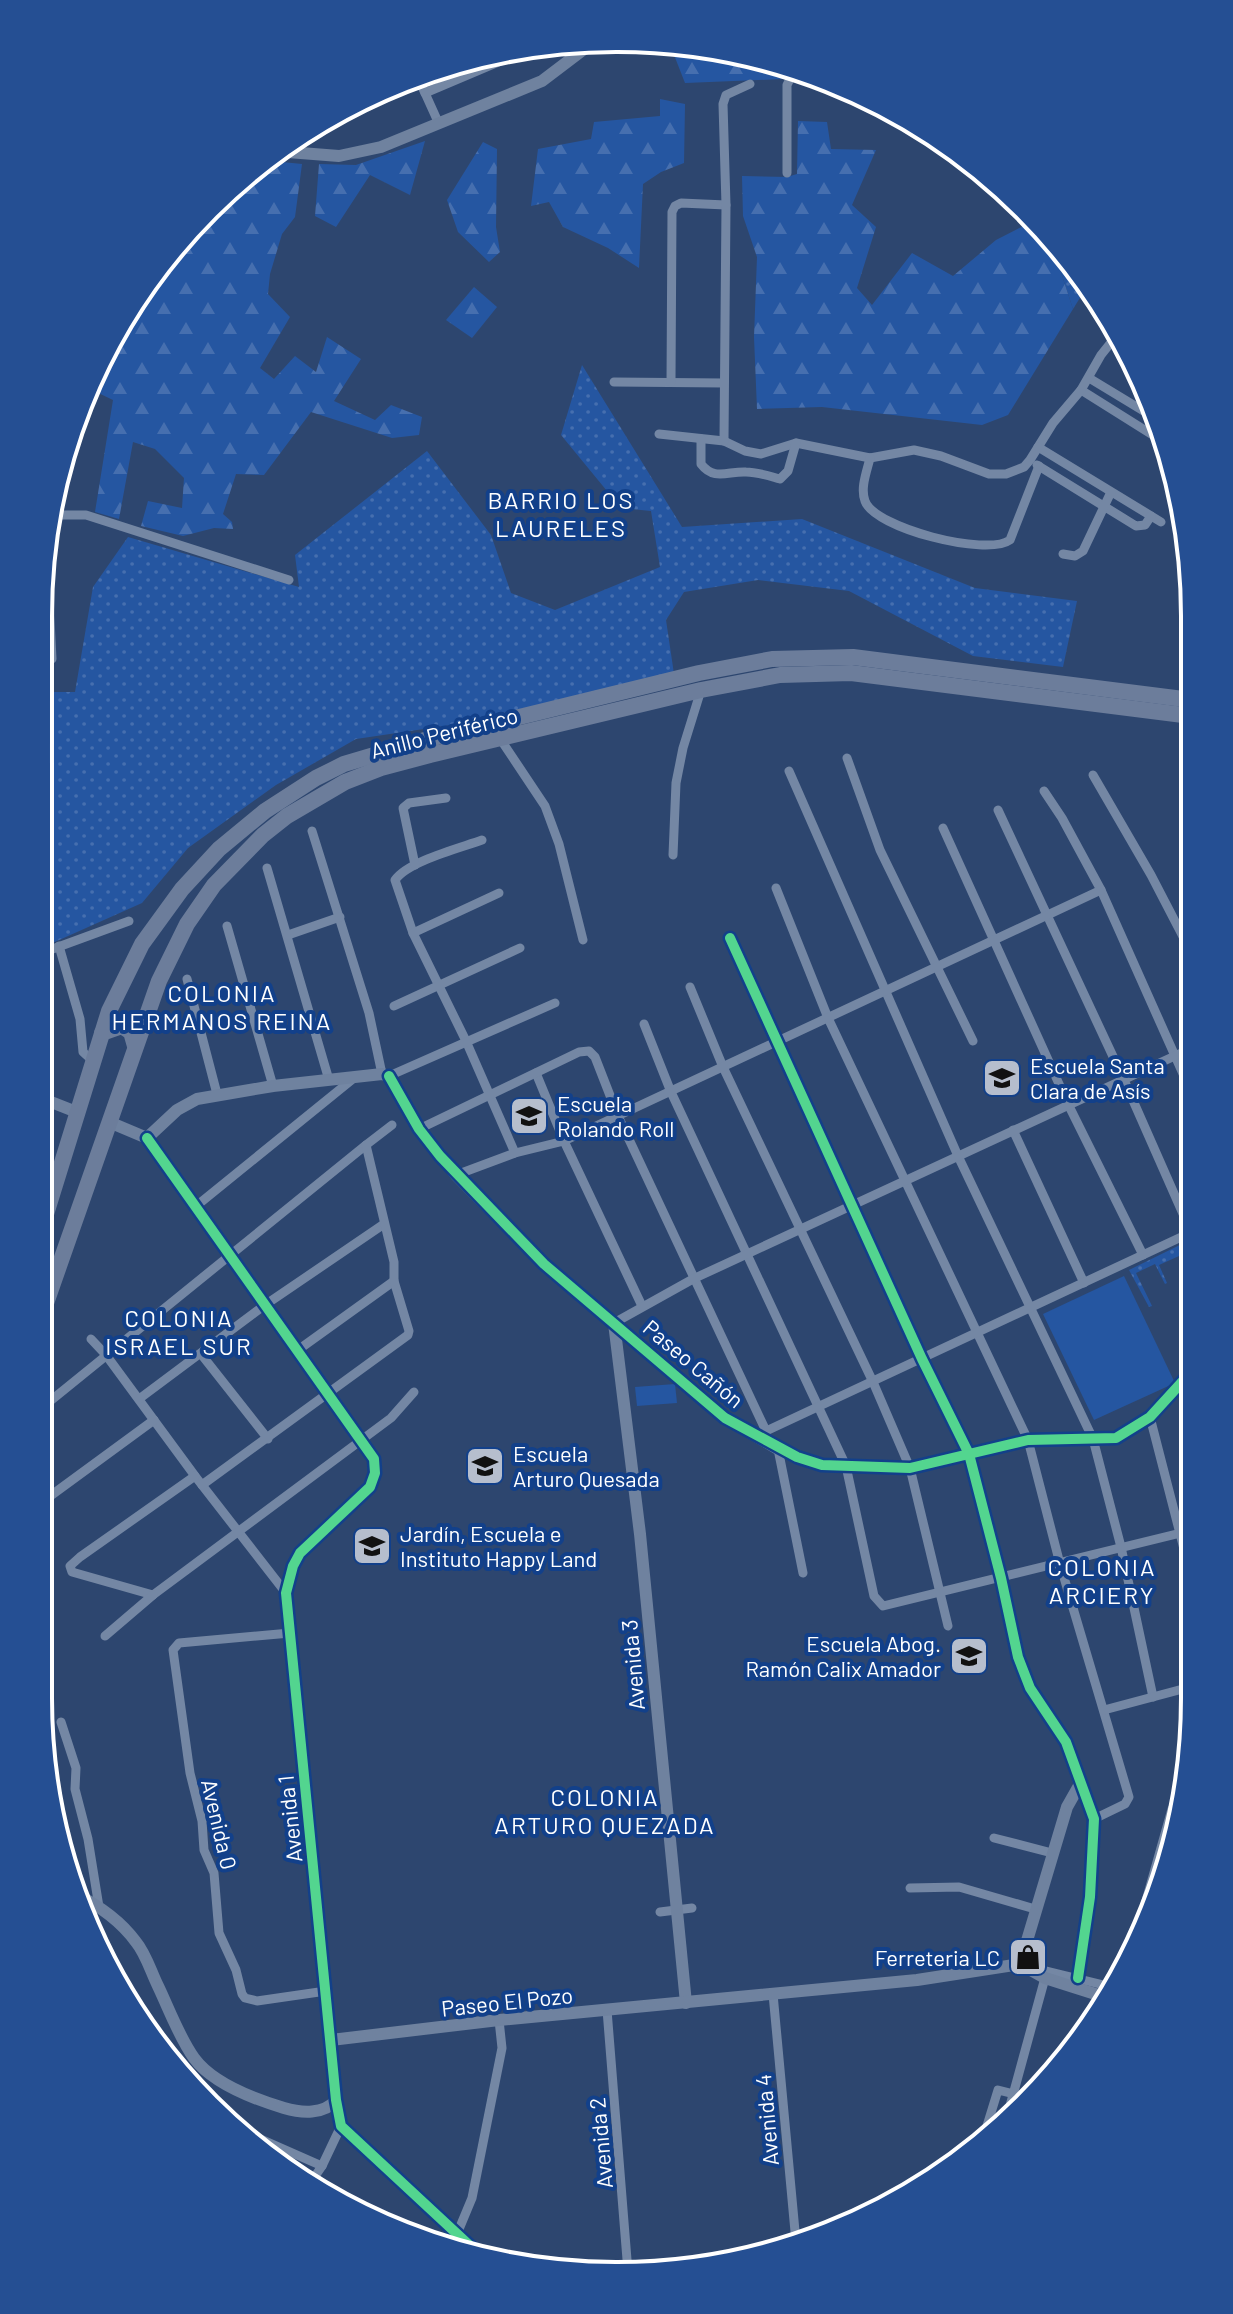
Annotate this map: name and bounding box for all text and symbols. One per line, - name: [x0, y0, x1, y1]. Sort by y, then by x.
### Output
- district label: BARRIO LOS LAURELES: [488, 485, 634, 542]
- street label: Anillo Periférico: [368, 701, 520, 763]
- district label: COLONIA HERMANOS REINA: [112, 978, 332, 1035]
- place label: Escuela Santa Clara de Asís: [1030, 1052, 1165, 1103]
- school or university icon: Escuela Santa Clara de Asís: [981, 1057, 1023, 1099]
- place label: Escuela Rolando Roll: [557, 1090, 674, 1141]
- school or university icon: Escuela Rolando Roll: [508, 1095, 550, 1137]
- district label: COLONIA ISRAEL SUR: [105, 1303, 253, 1360]
- street label: Paseo Cañón: [639, 1314, 749, 1412]
- place label: Escuela Arturo Quesada: [513, 1440, 660, 1491]
- school or university icon: Escuela Arturo Quesada: [464, 1445, 506, 1487]
- place label: Jardín, Escuela e Instituto Happy Land: [400, 1520, 597, 1571]
- school or university icon: Jardín, Escuela e Instituto Happy Land: [351, 1525, 393, 1567]
- district label: COLONIA ARCIERY: [1048, 1552, 1157, 1609]
- street label: Avenida 3: [615, 1619, 649, 1711]
- place label: Escuela Abog. Ramón Calix Amador: [745, 1630, 941, 1681]
- school or university icon: Escuela Abog. Ramón Calix Amador: [948, 1635, 990, 1677]
- street label: Avenida 1: [272, 1774, 306, 1864]
- street label: Avenida 0: [197, 1776, 243, 1872]
- district label: COLONIA ARTURO QUEZADA: [494, 1782, 716, 1839]
- shop icon: Ferreteria LC: [1007, 1936, 1049, 1978]
- place label: Ferreteria LC: [875, 1944, 1000, 1970]
- street label: Paseo El Pozo: [440, 1981, 574, 2021]
- street label: Avenida 4: [749, 2073, 783, 2167]
- street label: Avenida 2: [583, 2096, 617, 2190]

